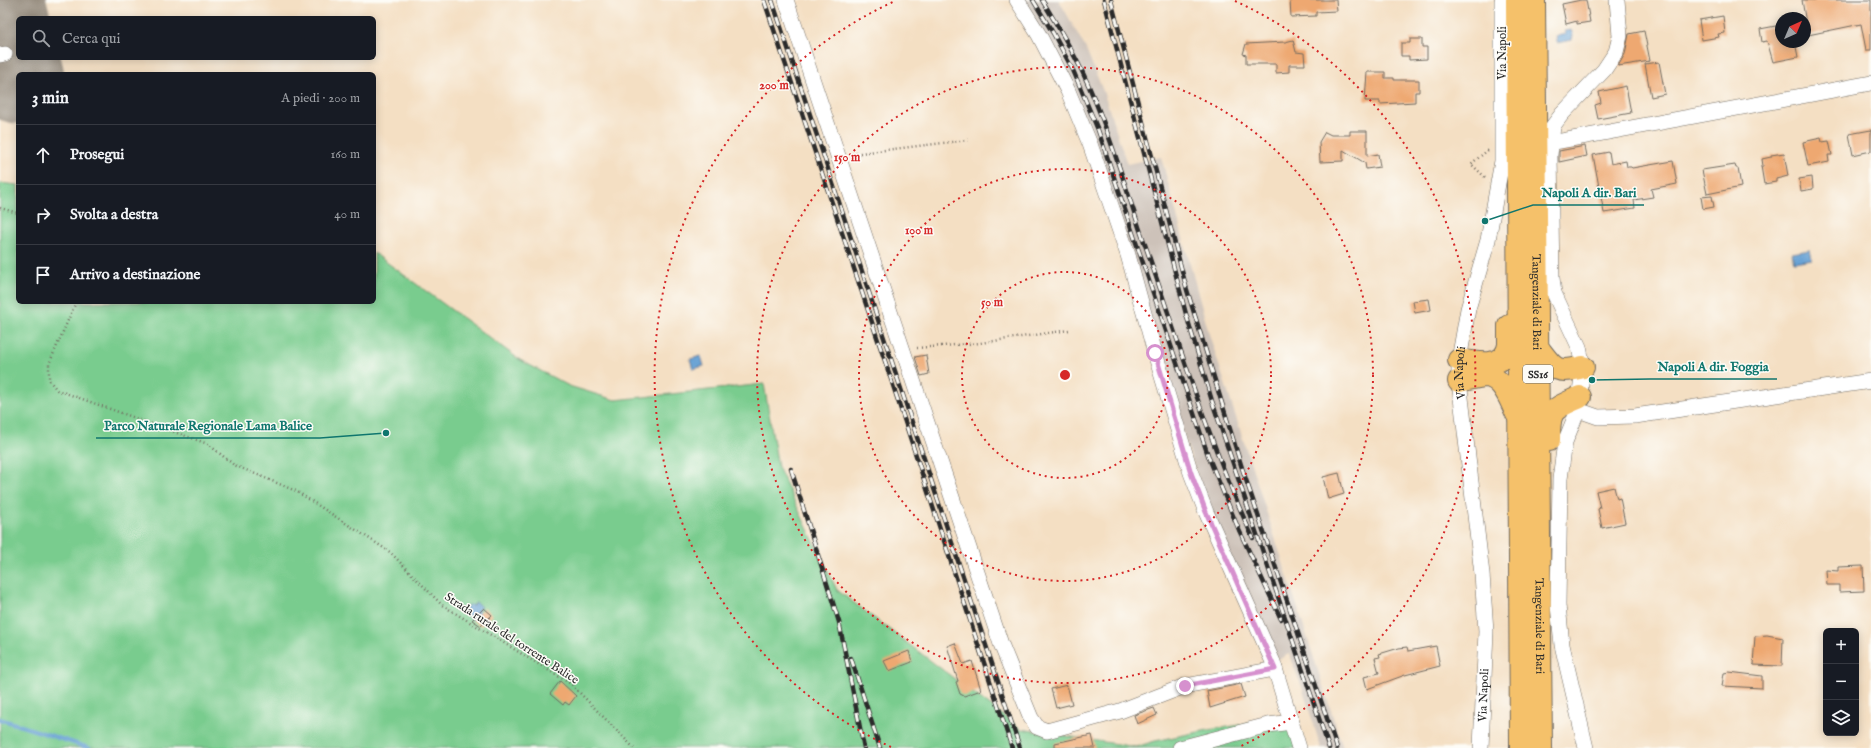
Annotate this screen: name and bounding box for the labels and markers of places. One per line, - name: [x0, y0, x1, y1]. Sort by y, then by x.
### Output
- callout: Napoli A dir. Bari: [1533, 180, 1644, 205]
- callout: Napoli A dir. Foggia: [1650, 354, 1777, 379]
- centre of rings: [1058, 368, 1072, 382]
- callout: Parco Naturale Regionale Lama Balice: [96, 413, 320, 438]

